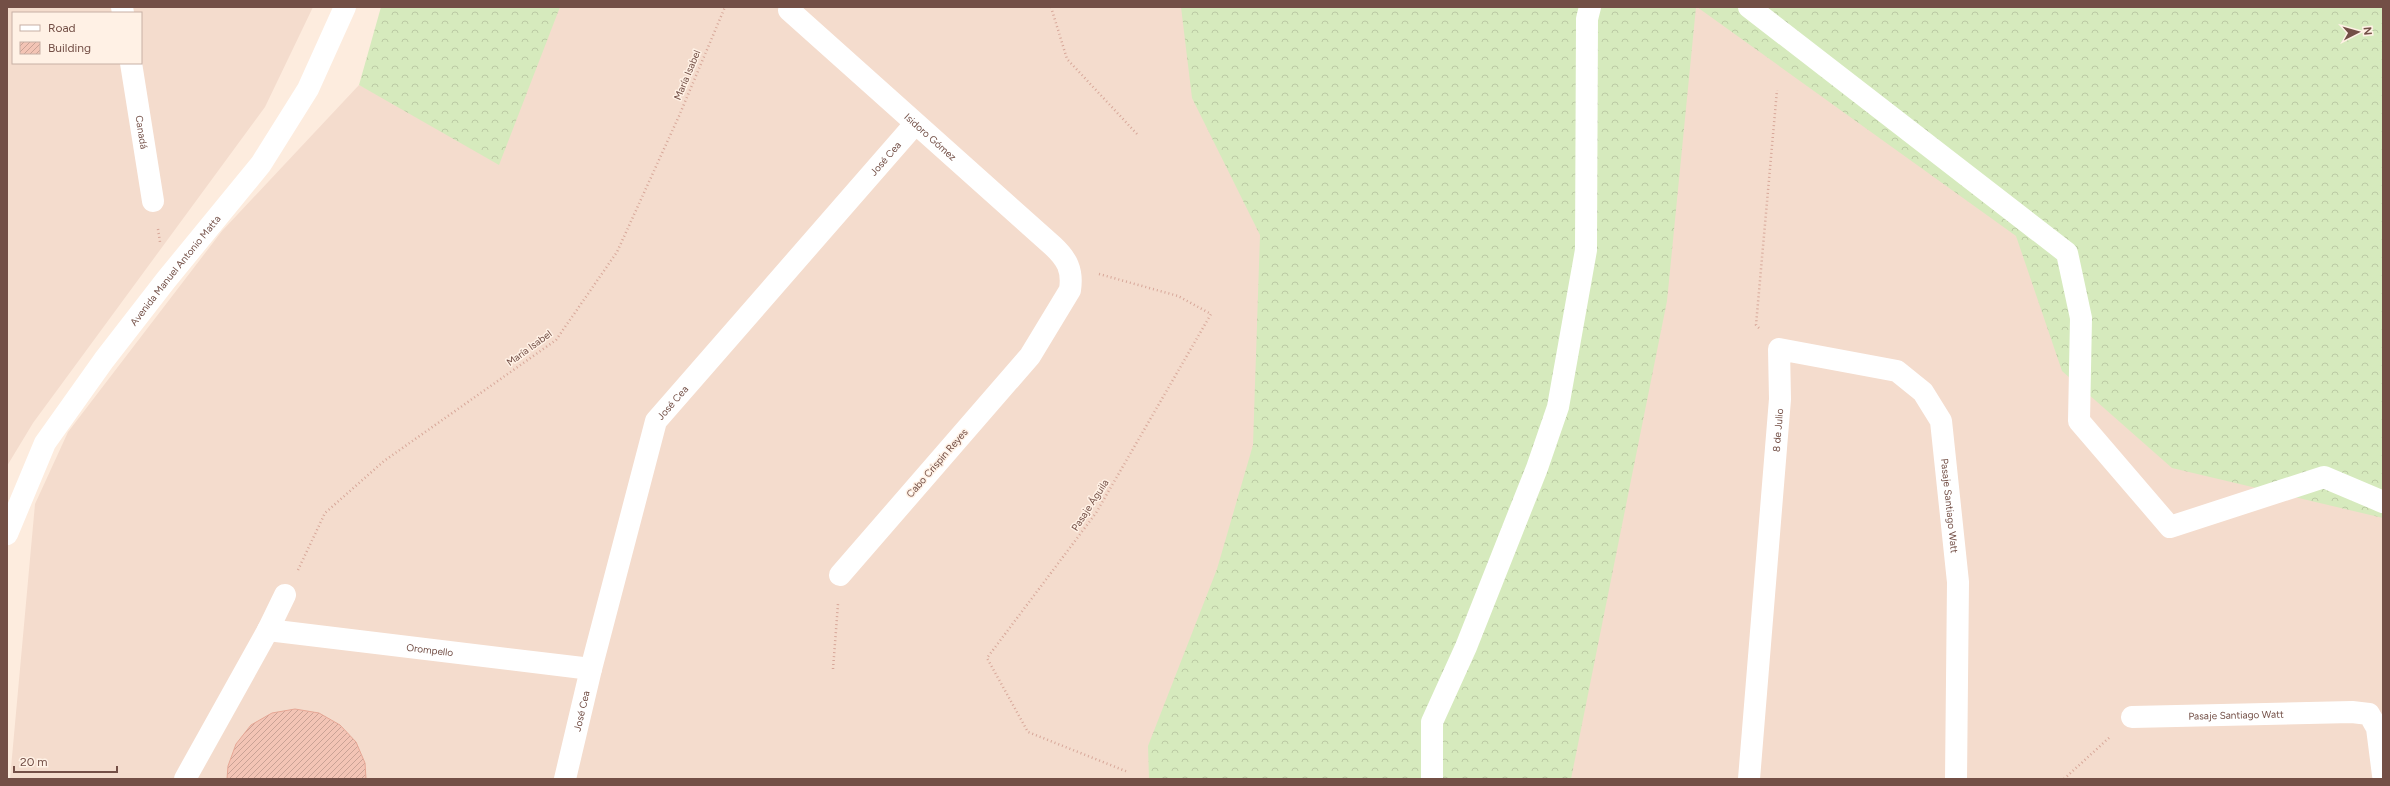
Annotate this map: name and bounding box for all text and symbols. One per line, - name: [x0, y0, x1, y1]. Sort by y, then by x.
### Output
- legend: [12, 12, 142, 64]
- north arrow: [2338, 12, 2378, 52]
- text: Road: [48, 21, 76, 35]
- text: N: [2361, 26, 2374, 36]
- text: Building: [48, 41, 91, 55]
- street label: María Isabel: [671, 48, 703, 102]
- street label: Isidoro Gómez: [902, 110, 959, 163]
- street label: Canadá: [133, 114, 151, 150]
- street label: José Cea: [867, 138, 904, 178]
- street label: Avenida Manuel Antonio Matta: [127, 212, 223, 328]
- street label: María Isabel: [504, 327, 554, 369]
- street label: José Cea: [654, 383, 691, 422]
- street label: 8 de Julio: [1769, 408, 1786, 452]
- street label: Cabo Crispin Reyes: [904, 426, 971, 500]
- street label: Pasaje Santiago Watt: [1938, 458, 1961, 554]
- street label: Pasaje Águila: [1068, 477, 1112, 533]
- street label: Orompello: [406, 640, 454, 659]
- street label: José Cea: [570, 689, 592, 733]
- street label: Pasaje Santiago Watt: [2188, 707, 2284, 722]
- scale bar: [14, 748, 117, 774]
- text: 20 m: [20, 755, 48, 769]

